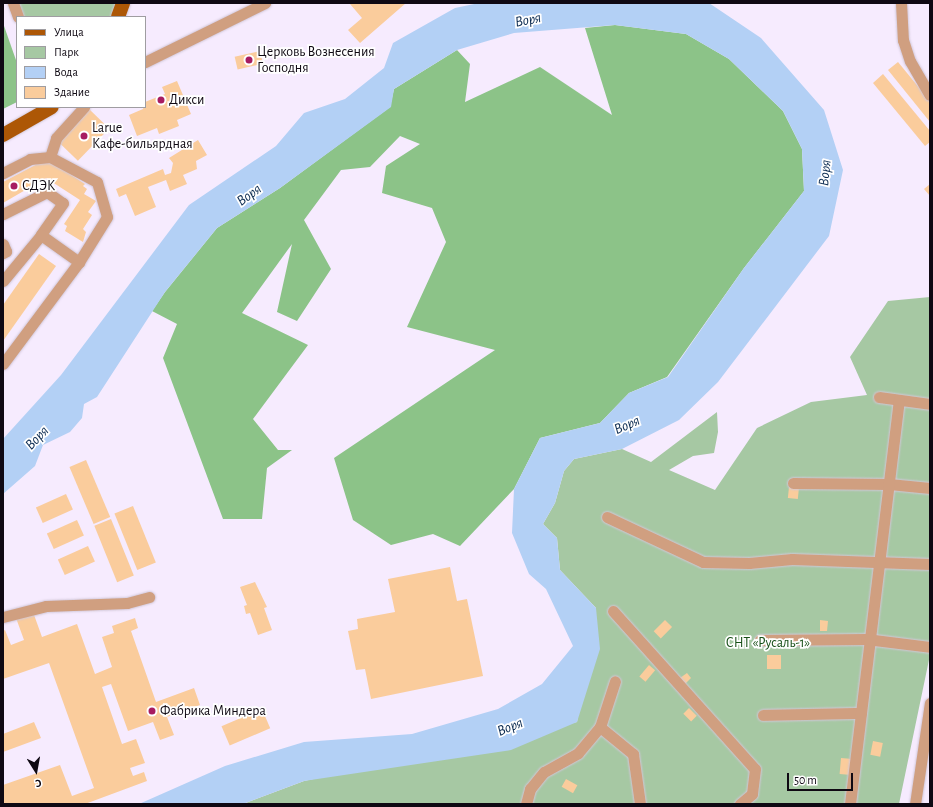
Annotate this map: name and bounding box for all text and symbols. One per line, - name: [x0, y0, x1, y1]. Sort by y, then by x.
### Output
- water label: Воря: [513, 9, 543, 31]
- legend: [16, 16, 146, 108]
- text: Улица: [54, 26, 84, 38]
- place label: Церковь Вознесения Господня: [257, 44, 375, 76]
- text: Парк: [54, 46, 79, 58]
- marker: Церковь Вознесения Господня: [244, 55, 254, 65]
- text: Вода: [54, 66, 78, 78]
- text: Здание: [54, 86, 90, 98]
- place label: Дикси: [169, 92, 204, 108]
- marker: Дикси: [156, 95, 166, 105]
- place label: Larue Кафе-бильярдная: [92, 120, 193, 152]
- marker: Larue Кафе-бильярдная: [79, 131, 89, 141]
- water label: Воря: [815, 159, 835, 187]
- place label: СДЭК: [22, 178, 55, 194]
- water label: Воря: [233, 180, 265, 210]
- marker: СДЭК: [9, 181, 19, 191]
- water label: Воря: [611, 412, 643, 438]
- water label: Воря: [21, 422, 53, 454]
- park label: СНТ «Русаль-1»: [726, 635, 810, 651]
- place label: Фабрика Миндера: [160, 703, 266, 719]
- marker: Фабрика Миндера: [147, 706, 157, 716]
- water label: Воря: [494, 714, 526, 740]
- north arrow: [16, 751, 56, 791]
- scale bar: [789, 765, 855, 791]
- text: 50 m: [794, 774, 817, 786]
- text: С: [34, 777, 42, 789]

